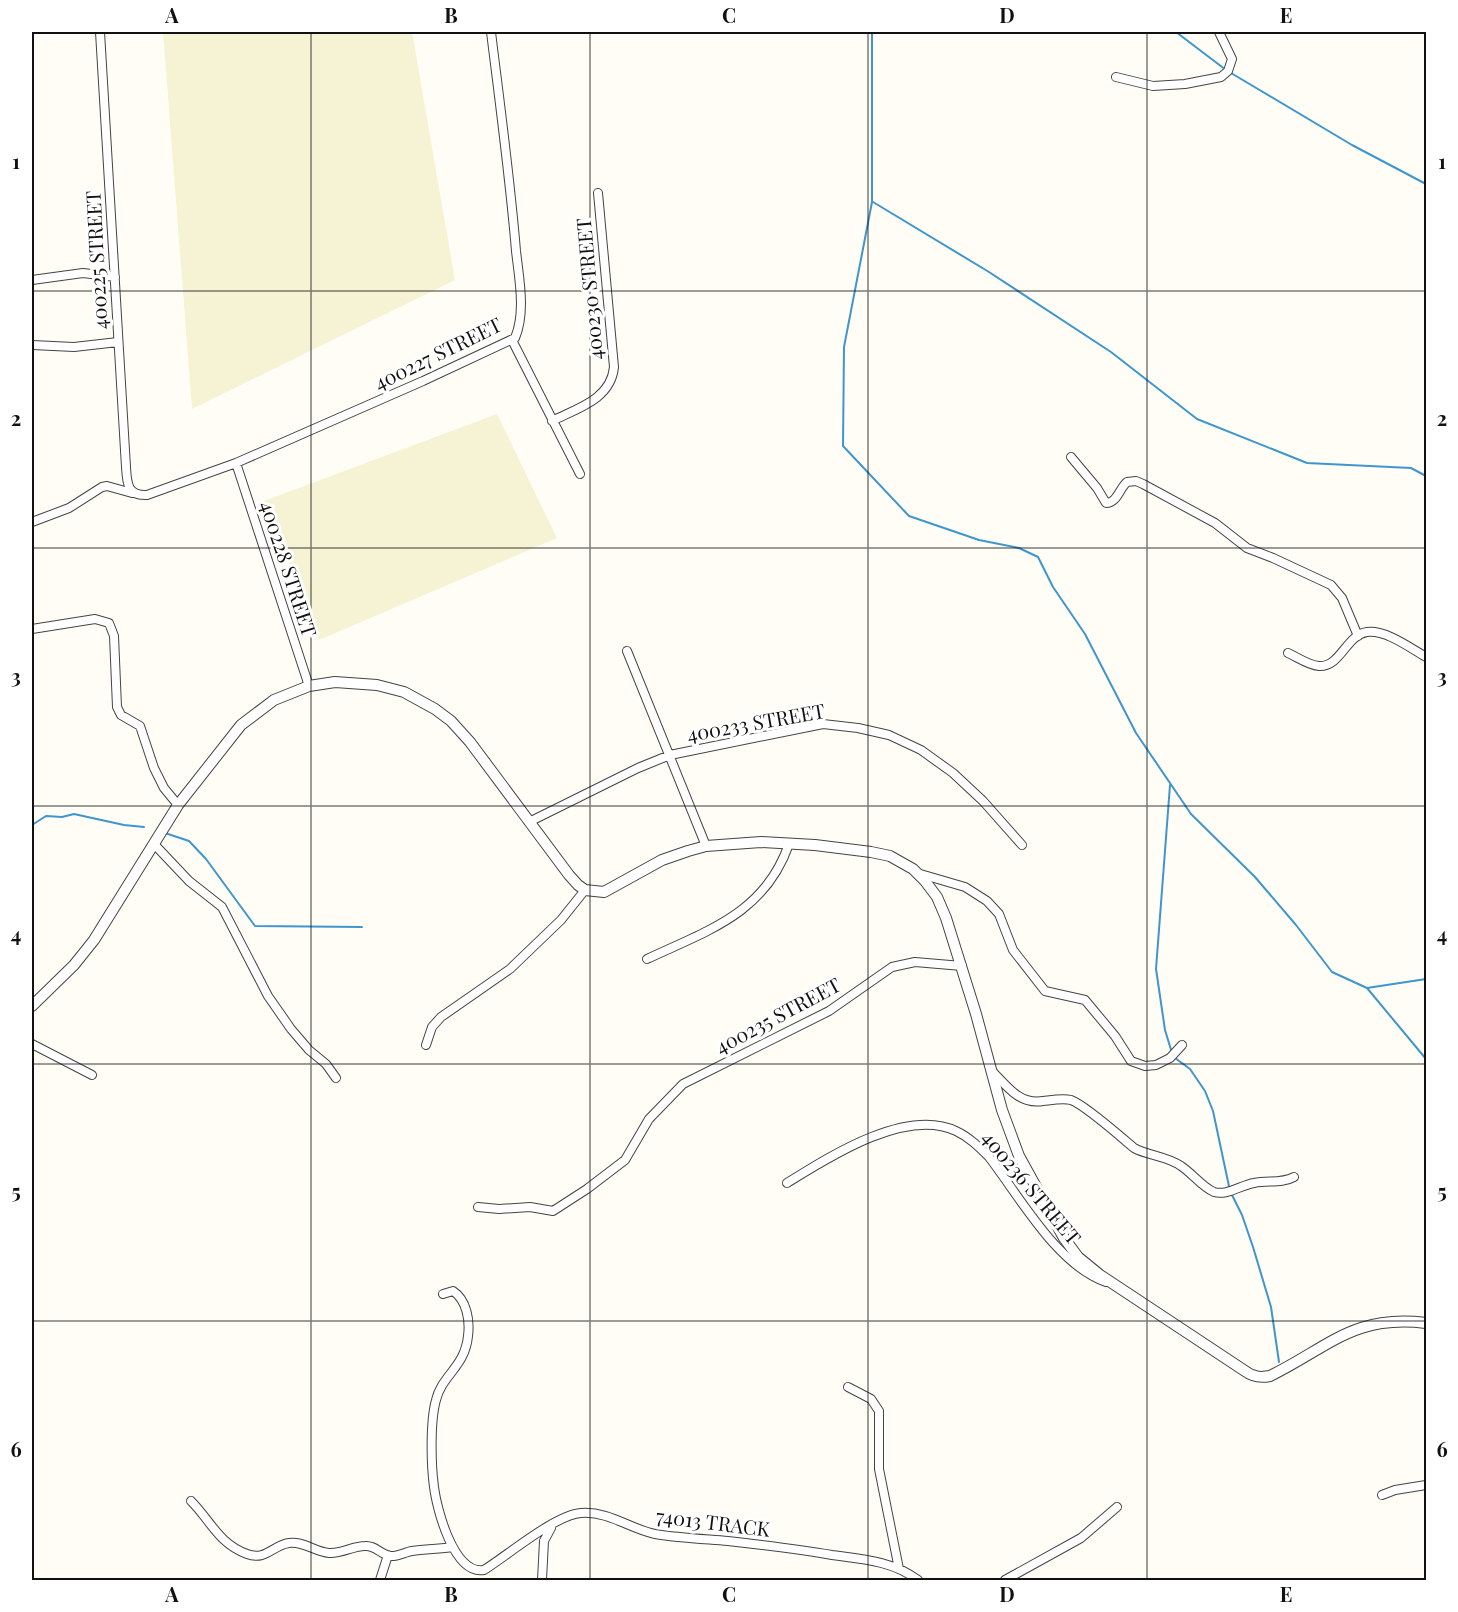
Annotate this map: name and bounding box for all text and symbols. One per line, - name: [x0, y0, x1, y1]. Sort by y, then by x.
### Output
- text: A: [164, 1, 179, 28]
- text: B: [444, 1, 458, 28]
- text: C: [722, 1, 736, 28]
- text: D: [999, 1, 1015, 28]
- text: E: [1280, 1, 1292, 28]
- text: 1: [12, 147, 20, 174]
- text: 1: [1438, 147, 1446, 174]
- street label: 400225 STREET: [78, 190, 113, 330]
- street label: 400230 STREET: [569, 217, 608, 361]
- street label: 400227 STREET: [369, 310, 506, 395]
- text: 2: [11, 404, 21, 431]
- text: 2: [1437, 404, 1447, 431]
- street label: 400228 STREET: [255, 497, 324, 640]
- text: 3: [11, 662, 21, 689]
- text: 3: [1437, 662, 1447, 689]
- street label: 400233 STREET: [685, 696, 827, 747]
- text: 4: [11, 920, 21, 947]
- text: 4: [1437, 920, 1447, 947]
- street label: 400235 STREET: [710, 970, 845, 1059]
- street label: 400236 STREET: [977, 1124, 1088, 1250]
- text: 5: [11, 1177, 21, 1204]
- text: 5: [1437, 1177, 1447, 1204]
- text: 6: [10, 1435, 22, 1462]
- text: 6: [1436, 1435, 1448, 1462]
- street label: 74013 TRACK: [655, 1501, 773, 1542]
- text: A: [164, 1580, 179, 1607]
- text: B: [444, 1580, 458, 1607]
- text: C: [722, 1580, 736, 1607]
- text: D: [999, 1580, 1015, 1607]
- text: E: [1280, 1580, 1292, 1607]

